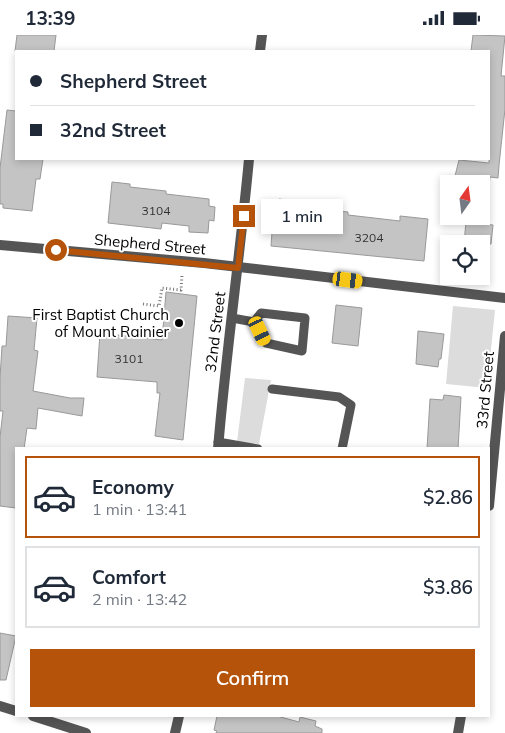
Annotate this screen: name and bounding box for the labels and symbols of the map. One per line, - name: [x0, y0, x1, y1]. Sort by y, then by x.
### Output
- north arrow: [440, 175, 490, 225]
- callout: 1 min: [262, 199, 344, 233]
- house number: 3104: [142, 203, 170, 218]
- route end: [233, 205, 255, 227]
- street label: Shepherd Street: [93, 230, 207, 258]
- house number: 3204: [355, 230, 383, 245]
- route start: [45, 239, 67, 261]
- car: [332, 271, 363, 289]
- street label: 32nd Street: [201, 291, 229, 373]
- place label: First Baptist Church of Mount Rainier: [32, 305, 170, 341]
- car: [246, 314, 273, 348]
- marker: First Baptist Church of Mount Rainier: [173, 317, 185, 329]
- street label: 33rd Street: [472, 350, 498, 430]
- house number: 3101: [115, 351, 143, 366]

